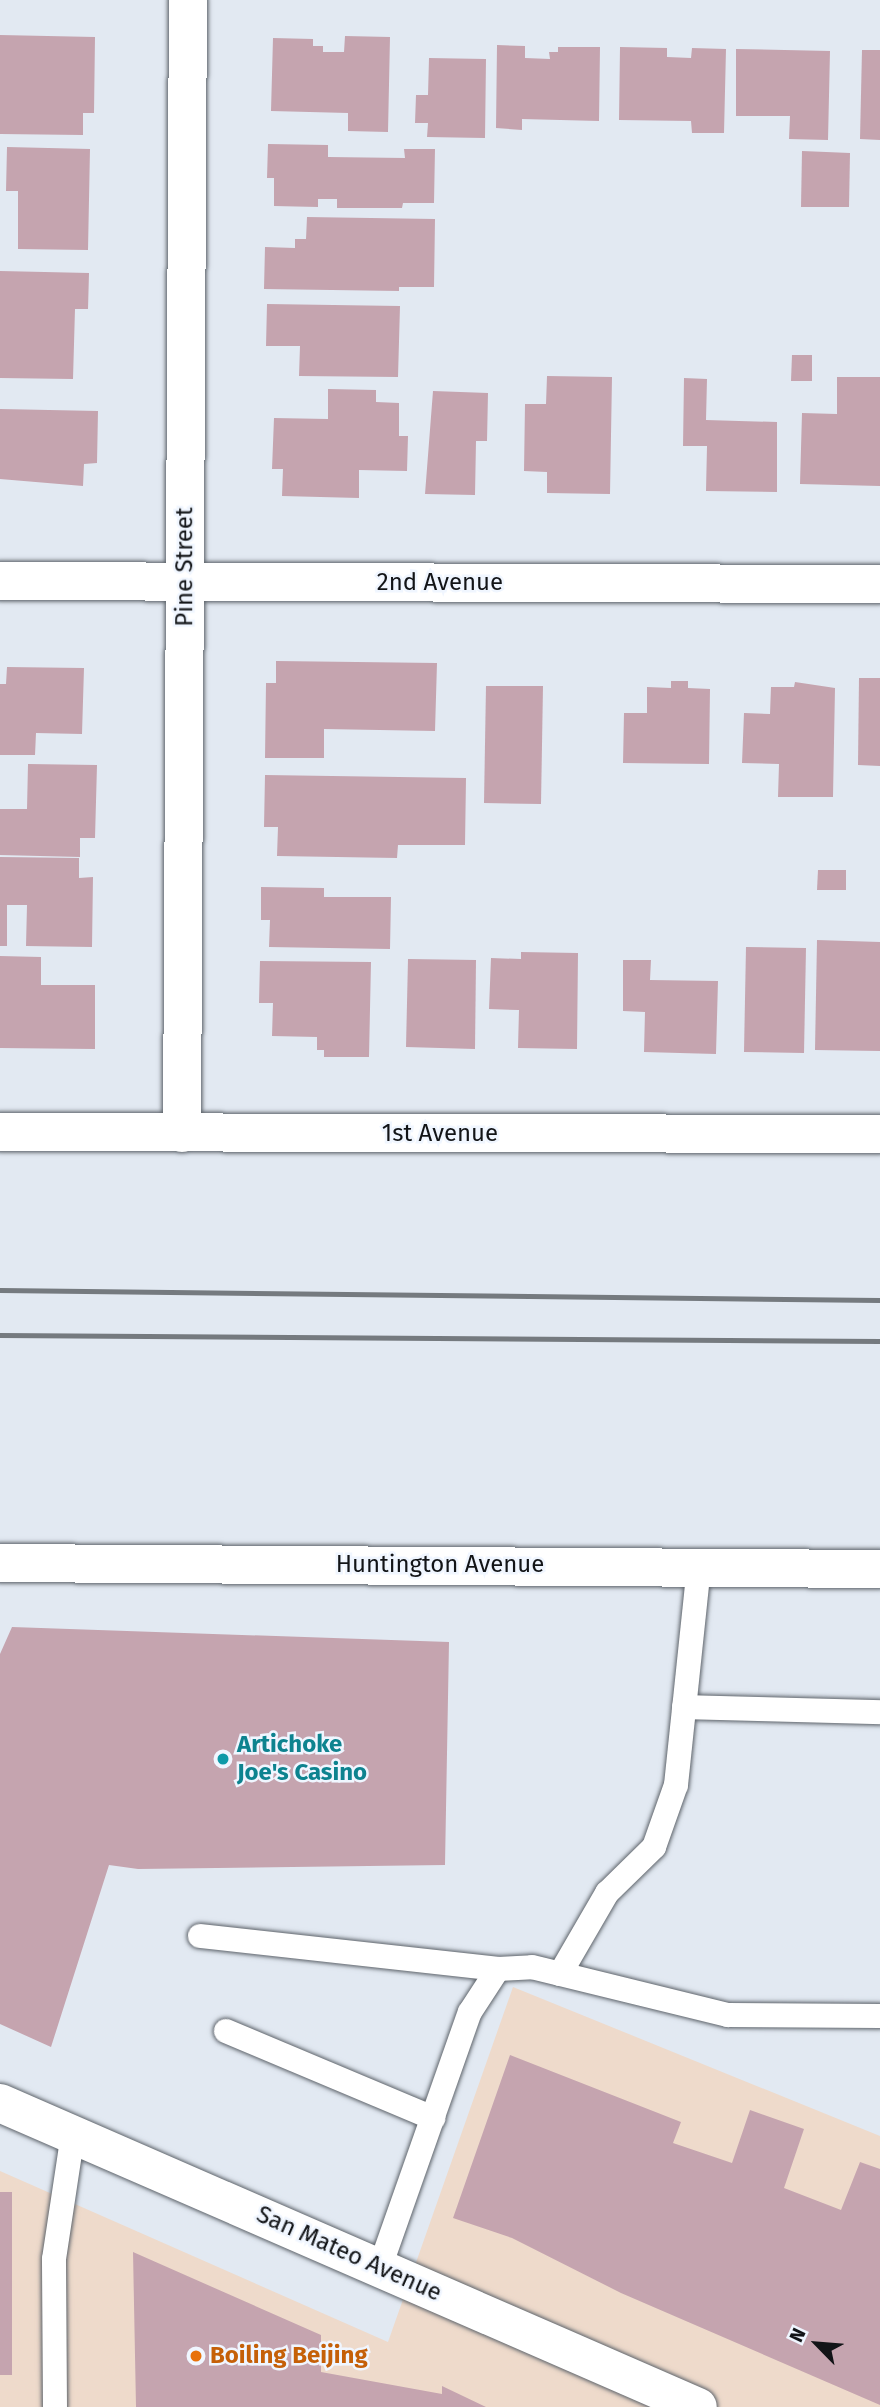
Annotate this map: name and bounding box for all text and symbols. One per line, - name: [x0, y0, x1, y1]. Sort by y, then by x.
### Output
- street label: Pine Street: [171, 507, 199, 627]
- street label: 2nd Avenue: [377, 569, 503, 597]
- street label: 1st Avenue: [382, 1120, 498, 1148]
- street label: Huntington Avenue: [336, 1551, 544, 1579]
- place label: Artichoke Joe's Casino: [237, 1731, 367, 1787]
- marker: Artichoke Joe's Casino: [215, 1751, 231, 1767]
- street label: San Mateo Avenue: [252, 2200, 446, 2308]
- north arrow: [782, 2309, 852, 2379]
- text: N: [784, 2324, 811, 2345]
- place label: Boiling Beijing: [210, 2342, 368, 2370]
- marker: Boiling Beijing: [188, 2348, 204, 2364]

